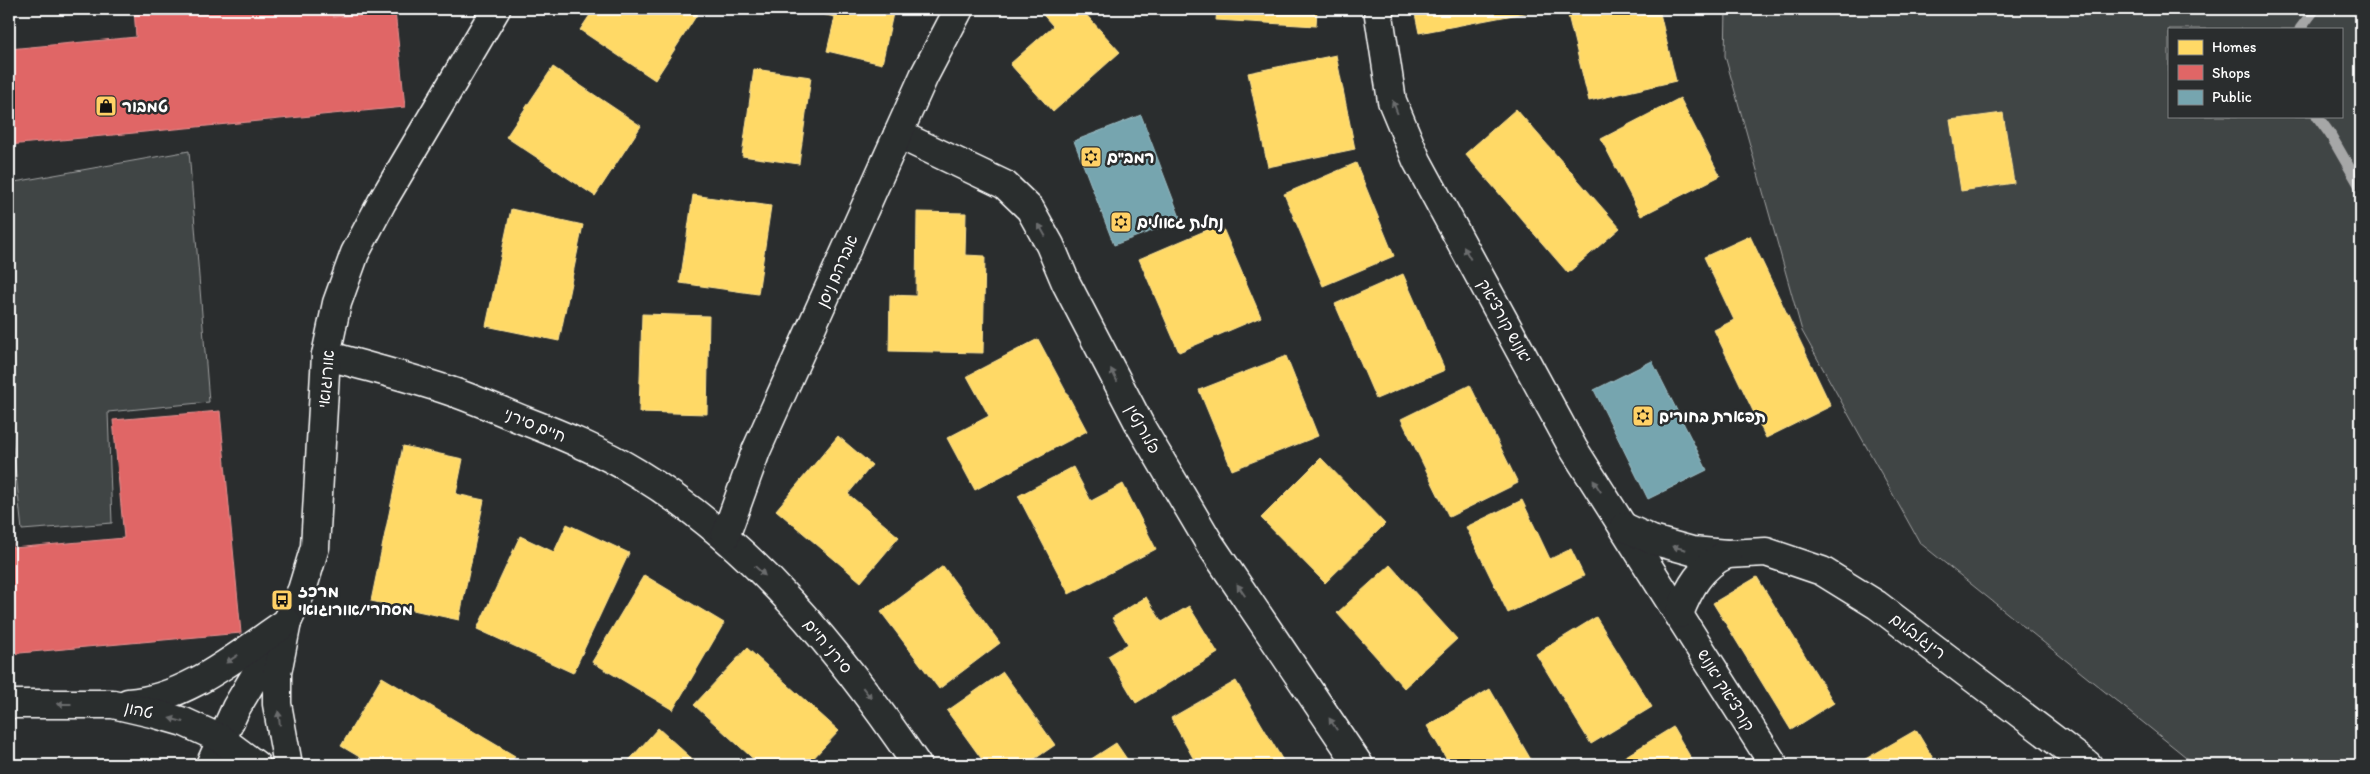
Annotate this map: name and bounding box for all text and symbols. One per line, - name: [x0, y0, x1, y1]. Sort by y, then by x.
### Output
- legend: [2168, 28, 2342, 118]
- text: Homes: [2212, 38, 2257, 56]
- text: Shops: [2212, 64, 2251, 82]
- text: Public: [2212, 88, 2252, 106]
- shop icon: טמבור: [94, 94, 118, 118]
- place label: טמבור: [122, 97, 168, 116]
- one-way arrow: [1391, 99, 1399, 114]
- synagogue icon: רמב"ם: [1079, 145, 1103, 169]
- place label: רמב"ם: [1107, 148, 1154, 167]
- synagogue icon: נחלת גאולים: [1109, 210, 1133, 234]
- place label: נחלת גאולים: [1137, 213, 1224, 232]
- one-way arrow: [1037, 223, 1046, 236]
- street label: אברהם ניסן: [813, 232, 861, 310]
- one-way arrow: [1463, 245, 1471, 260]
- street label: יאנוש קורצ'אק: [1473, 276, 1536, 367]
- street label: אורוגואי: [314, 349, 338, 409]
- one-way arrow: [1110, 368, 1118, 382]
- street label: פלורנטין: [1121, 401, 1164, 457]
- street label: חיים סירני: [501, 404, 569, 446]
- synagogue icon: תפארת בחורים: [1631, 404, 1655, 428]
- place label: תפארת בחורים: [1659, 407, 1766, 426]
- one-way arrow: [1593, 479, 1602, 493]
- one-way arrow: [1672, 544, 1687, 552]
- one-way arrow: [754, 565, 766, 577]
- place label: מרכז מסחרי/אורוגואי: [298, 582, 413, 619]
- one-way arrow: [1236, 583, 1246, 597]
- bus stop icon: מרכז מסחרי/אורוגואי: [270, 588, 294, 612]
- street label: רינגלבלום: [1887, 609, 1949, 663]
- street label: סירני חיים: [800, 615, 856, 677]
- street label: קורצ'אק יאנוש: [1692, 645, 1759, 735]
- one-way arrow: [225, 654, 239, 664]
- one-way arrow: [862, 686, 872, 700]
- street label: טהון: [123, 697, 155, 723]
- one-way arrow: [56, 700, 72, 708]
- one-way arrow: [275, 709, 283, 725]
- one-way arrow: [169, 715, 184, 723]
- one-way arrow: [1328, 718, 1337, 731]

